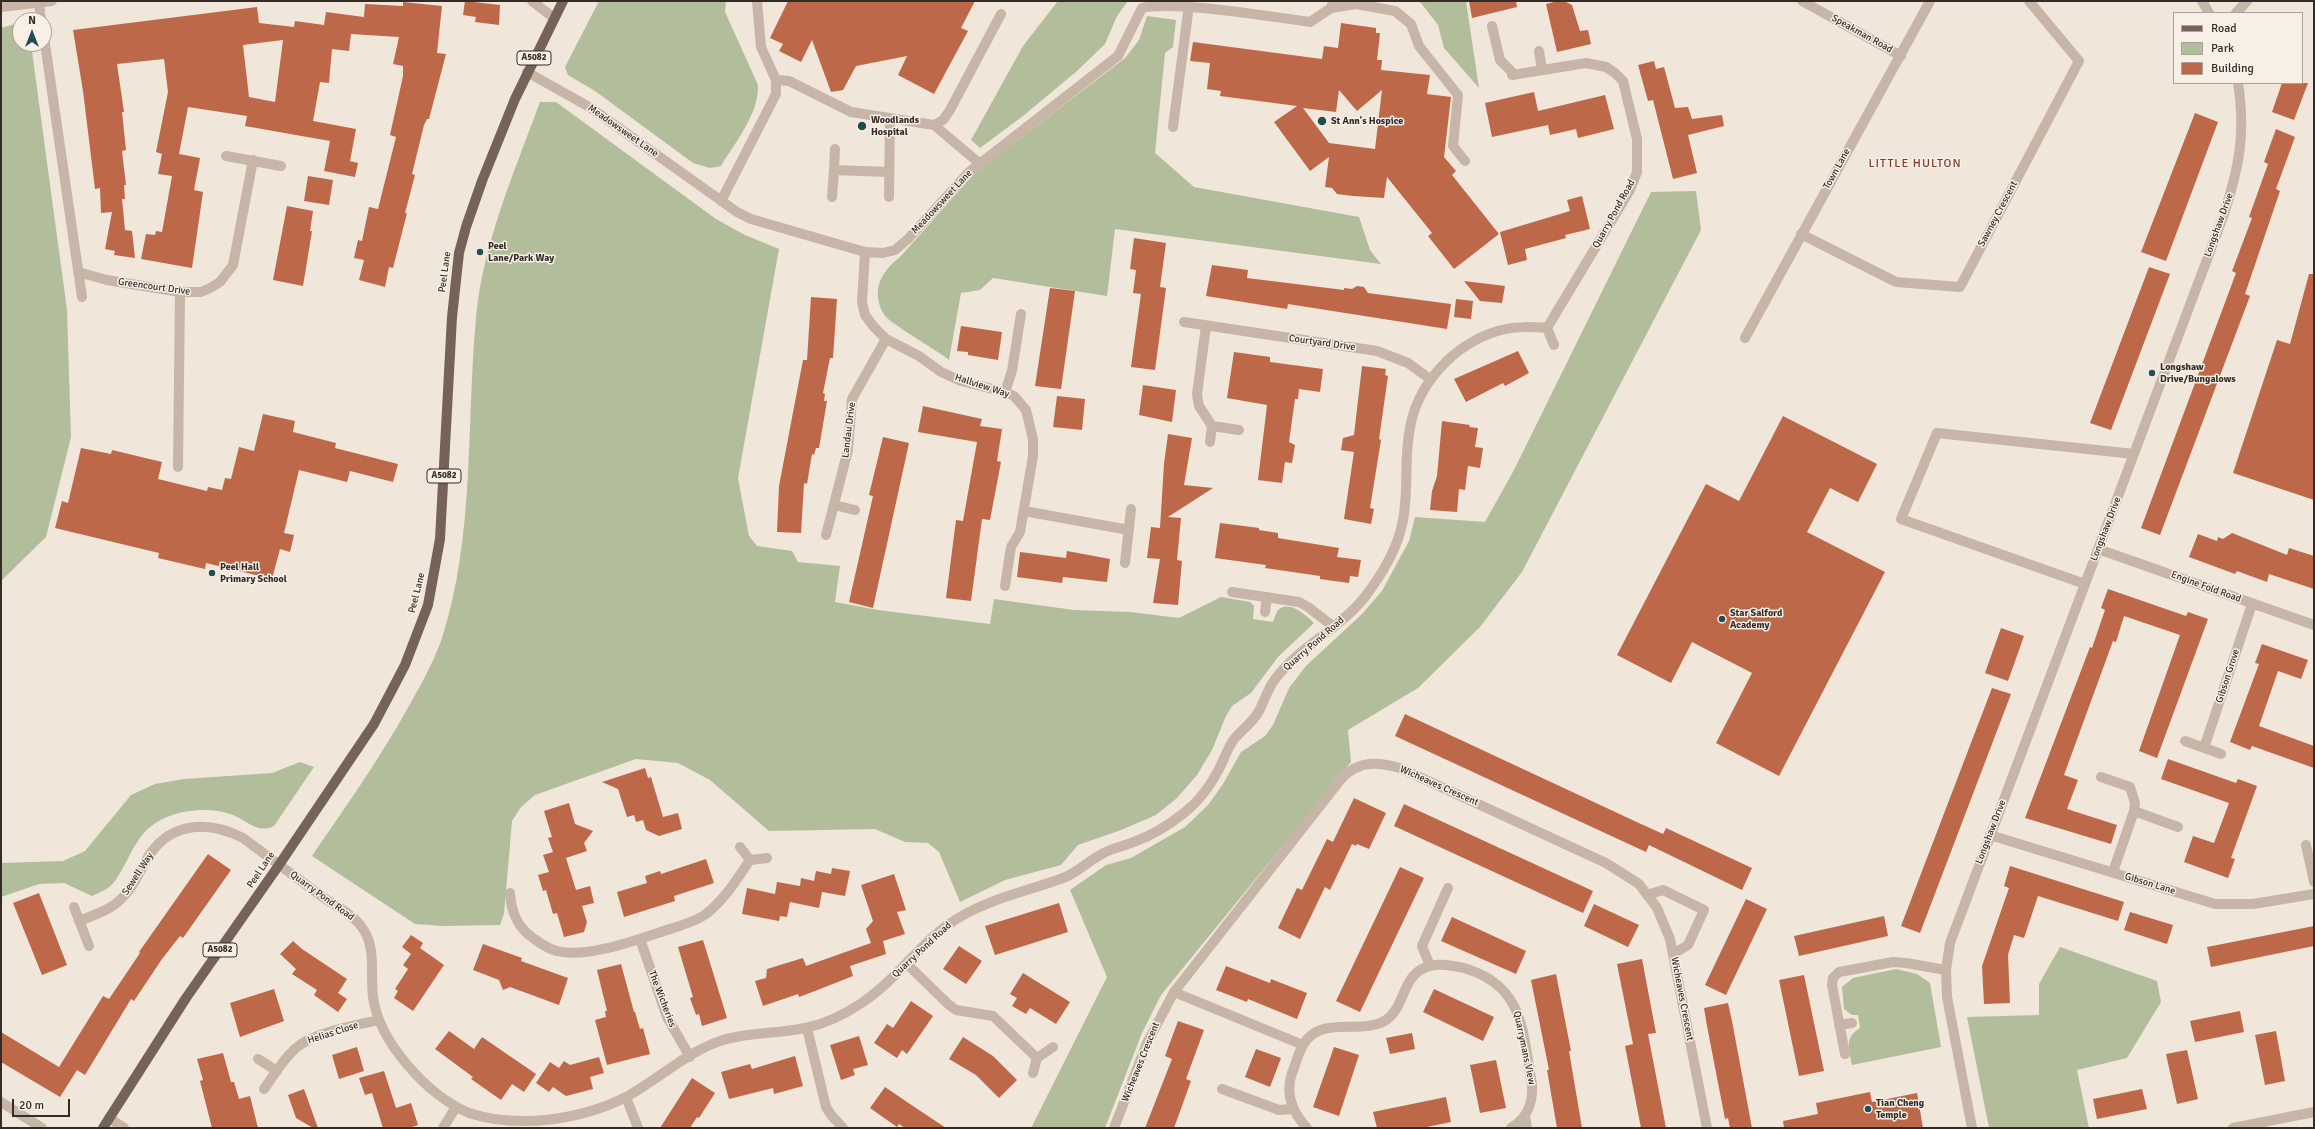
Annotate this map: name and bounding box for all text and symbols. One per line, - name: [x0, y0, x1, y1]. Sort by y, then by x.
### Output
- north arrow: [12, 12, 52, 52]
- street label: Speakman Road: [1829, 12, 1895, 56]
- legend: [2173, 12, 2303, 84]
- text: N: [28, 14, 36, 27]
- text: Road: [2211, 21, 2237, 36]
- text: Park: [2211, 41, 2234, 56]
- road number: A5082: [517, 51, 551, 65]
- text: Building: [2211, 61, 2254, 76]
- street label: Meadowsweet Lane: [585, 102, 661, 160]
- place label: Woodlands Hospital: [871, 114, 919, 138]
- marker: St Ann's Hospice: [1316, 115, 1328, 127]
- place label: St Ann's Hospice: [1331, 115, 1403, 127]
- marker: Woodlands Hospital: [856, 120, 868, 132]
- street label: Town Lane: [1821, 147, 1853, 191]
- district label: LITTLE HULTON: [1868, 157, 1962, 171]
- street label: Meadowsweet Lane: [909, 167, 975, 237]
- street label: Quarry Pond Road: [1590, 178, 1638, 250]
- street label: Sawney Crescent: [1976, 179, 2020, 249]
- street label: Longshaw Drive: [2202, 191, 2236, 259]
- place label: Peel Lane/Park Way: [488, 240, 554, 264]
- marker: Peel Lane/Park Way: [475, 247, 485, 257]
- street label: Peel Lane: [436, 251, 454, 293]
- street label: Greencourt Drive: [117, 276, 191, 298]
- street label: Courtyard Drive: [1288, 332, 1356, 354]
- place label: Longshaw Drive/Bungalows: [2160, 361, 2236, 384]
- marker: Longshaw Drive/Bungalows: [2147, 368, 2157, 378]
- street label: Hallview Way: [953, 372, 1011, 400]
- street label: Landau Drive: [840, 401, 858, 459]
- road number: A5082: [427, 469, 461, 483]
- street label: Longshaw Drive: [2088, 495, 2124, 563]
- place label: Peel Hall Primary School: [220, 561, 287, 584]
- marker: Peel Hall Primary School: [207, 568, 217, 578]
- street label: Engine Fold Road: [2169, 569, 2243, 605]
- street label: Peel Lane: [406, 572, 428, 614]
- place label: Star Salford Academy: [1730, 607, 1782, 630]
- street label: Quarry Pond Road: [1281, 614, 1347, 674]
- marker: Star Salford Academy: [1717, 614, 1727, 624]
- street label: Gibson Grove: [2214, 647, 2242, 705]
- street label: Wicheaves Crescent: [1398, 763, 1480, 809]
- street label: Longshaw Drive: [1973, 798, 2009, 866]
- street label: Sewell Way: [120, 850, 156, 898]
- street label: Peel Lane: [245, 850, 277, 890]
- street label: Quarry Pond Road: [288, 869, 356, 923]
- street label: Gibson Lane: [2123, 871, 2177, 897]
- street label: Quarry Pond Road: [890, 920, 954, 980]
- road number: A5082: [203, 943, 237, 957]
- street label: Wicheaves Crescent: [1668, 956, 1696, 1042]
- street label: The Wicheries: [646, 969, 678, 1029]
- street label: Quarrymans View: [1510, 1010, 1538, 1086]
- street label: Helias Close: [306, 1019, 360, 1047]
- street label: Wicheaves Crescent: [1120, 1020, 1162, 1104]
- scale bar: [14, 1091, 72, 1117]
- place label: Tian Cheng Temple: [1876, 1097, 1924, 1120]
- text: 20 m: [19, 1098, 44, 1113]
- marker: Tian Cheng Temple: [1863, 1104, 1873, 1114]

